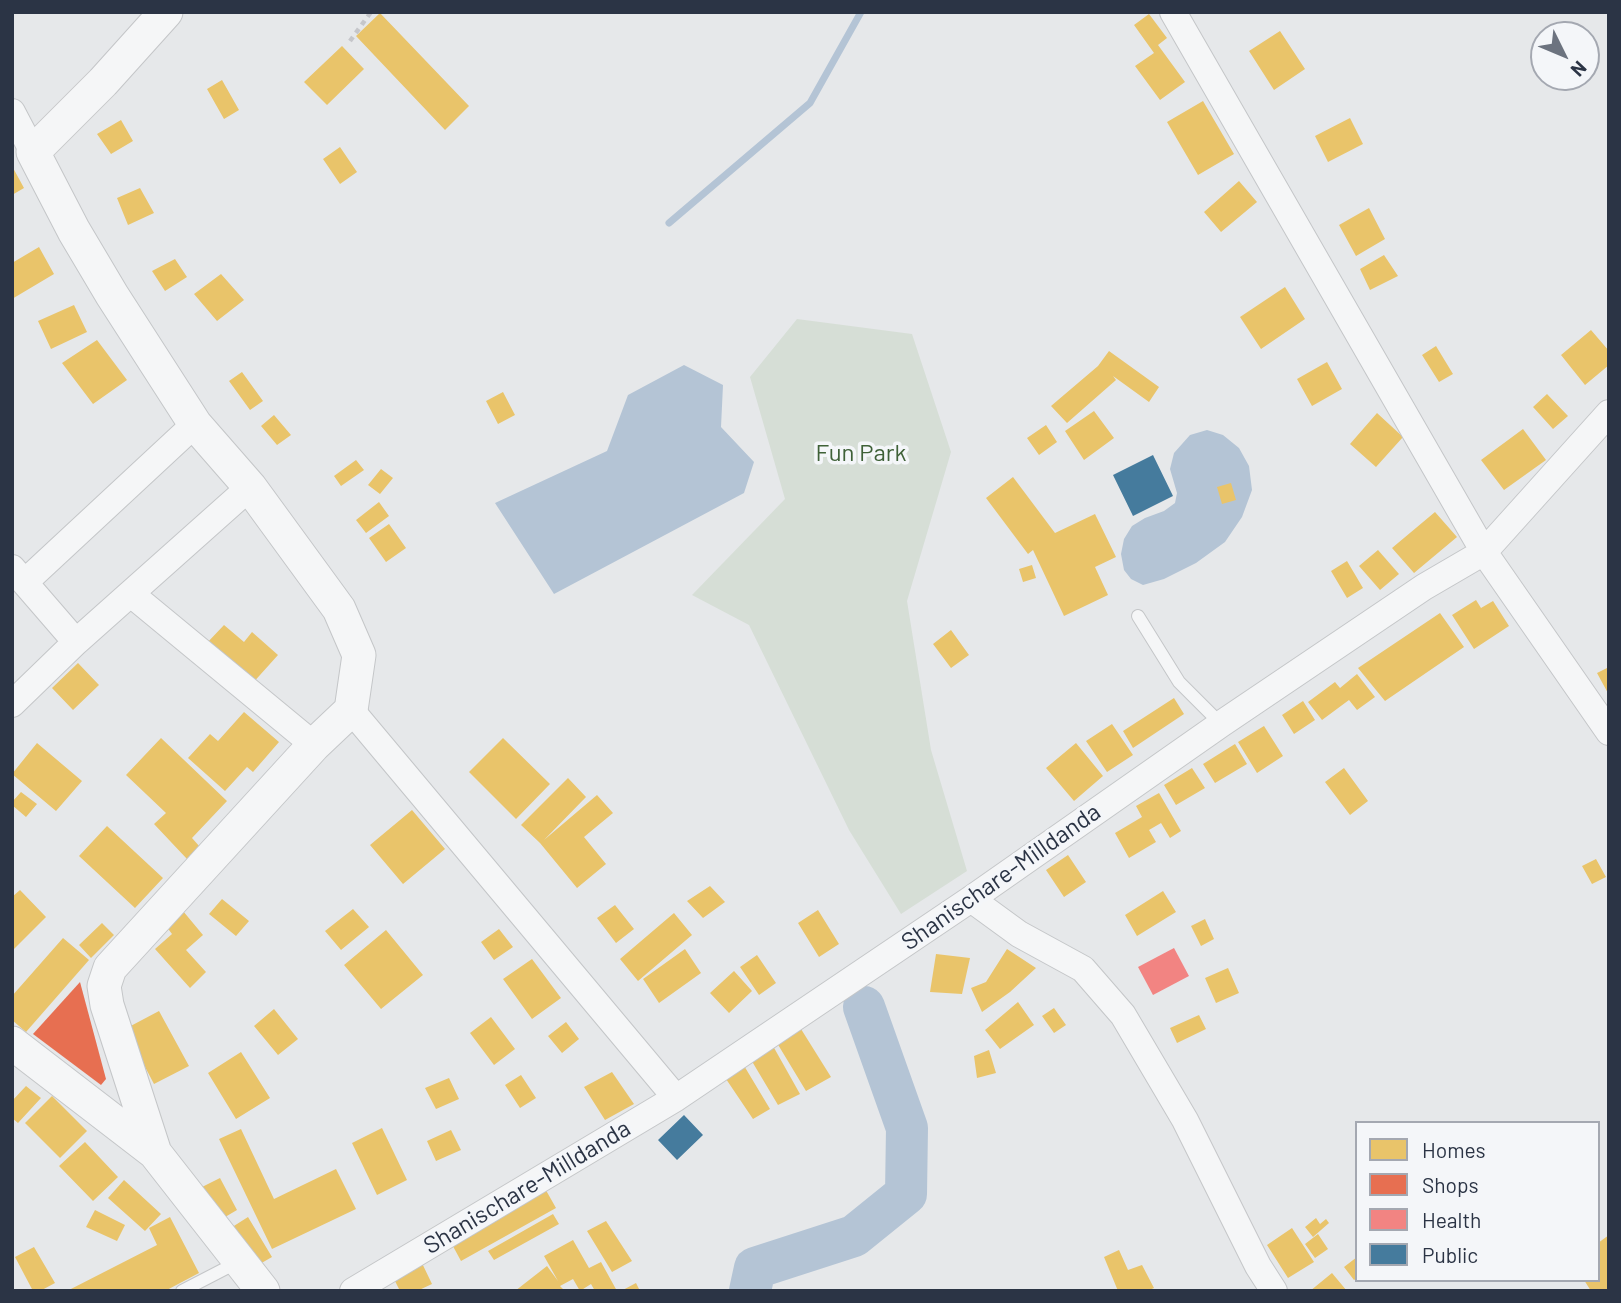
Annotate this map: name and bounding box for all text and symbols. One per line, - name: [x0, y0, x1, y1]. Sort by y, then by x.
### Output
- north arrow: [1530, 21, 1600, 91]
- text: N: [1567, 57, 1592, 82]
- park label: Fun Park: [815, 439, 907, 467]
- street label: Shanischare-Milldanda: [896, 797, 1106, 957]
- street label: Shanischare-Milldanda: [418, 1114, 636, 1260]
- legend: [1355, 1121, 1600, 1282]
- text: Homes: [1422, 1137, 1486, 1162]
- text: Shops: [1422, 1172, 1479, 1197]
- text: Health: [1422, 1207, 1481, 1232]
- text: Public: [1422, 1242, 1478, 1267]

